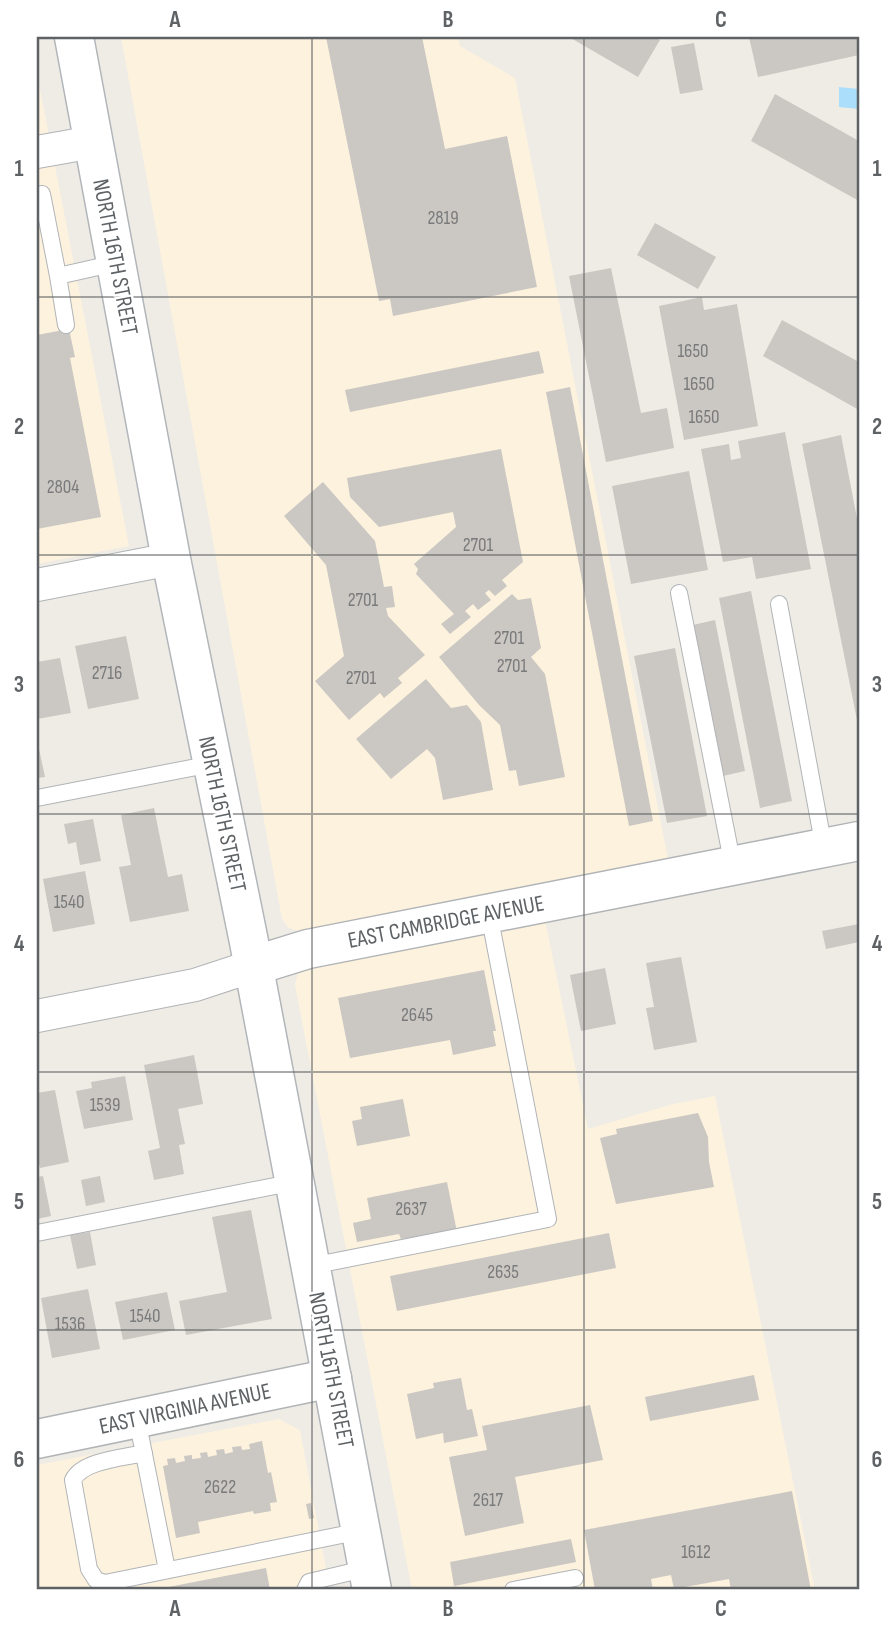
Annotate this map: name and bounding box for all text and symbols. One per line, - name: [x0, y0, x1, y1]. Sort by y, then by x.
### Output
- text: A: [169, 6, 182, 34]
- text: B: [443, 6, 454, 34]
- text: C: [715, 6, 727, 34]
- text: 1: [14, 155, 24, 183]
- text: 1: [872, 155, 882, 183]
- street label: NORTH 16TH STREET: [86, 176, 144, 338]
- house number: 2819: [427, 207, 459, 230]
- house number: 1650: [677, 340, 709, 363]
- house number: 1650: [683, 373, 715, 396]
- house number: 1650: [688, 406, 720, 429]
- text: 2: [14, 413, 24, 441]
- text: 2: [872, 413, 882, 441]
- house number: 2804: [47, 476, 79, 499]
- house number: 2701: [463, 534, 494, 557]
- house number: 2701: [348, 589, 379, 612]
- house number: 2701: [494, 627, 525, 650]
- house number: 2701: [497, 655, 528, 678]
- house number: 2716: [92, 662, 122, 685]
- house number: 2701: [346, 667, 377, 690]
- text: 3: [14, 671, 24, 699]
- text: 3: [872, 671, 882, 699]
- street label: NORTH 16TH STREET: [192, 734, 252, 894]
- street label: EAST CAMBRIDGE AVENUE: [345, 889, 547, 955]
- house number: 1540: [54, 891, 84, 914]
- text: 4: [14, 930, 25, 958]
- text: 4: [872, 930, 883, 958]
- house number: 2645: [401, 1004, 433, 1027]
- house number: 1539: [90, 1094, 120, 1117]
- text: 5: [14, 1188, 24, 1216]
- text: 5: [872, 1188, 882, 1216]
- house number: 2637: [395, 1198, 427, 1221]
- house number: 2635: [487, 1261, 519, 1284]
- street label: NORTH 16TH STREET: [302, 1289, 360, 1451]
- house number: 1540: [130, 1305, 160, 1328]
- house number: 1536: [55, 1313, 85, 1336]
- street label: EAST VIRGINIA AVENUE: [97, 1377, 273, 1441]
- text: 6: [14, 1446, 24, 1474]
- text: 6: [872, 1446, 882, 1474]
- house number: 2622: [204, 1476, 236, 1499]
- house number: 2617: [473, 1489, 504, 1512]
- house number: 1612: [681, 1541, 711, 1564]
- text: A: [169, 1595, 182, 1623]
- text: B: [443, 1595, 454, 1623]
- text: C: [715, 1595, 727, 1623]

